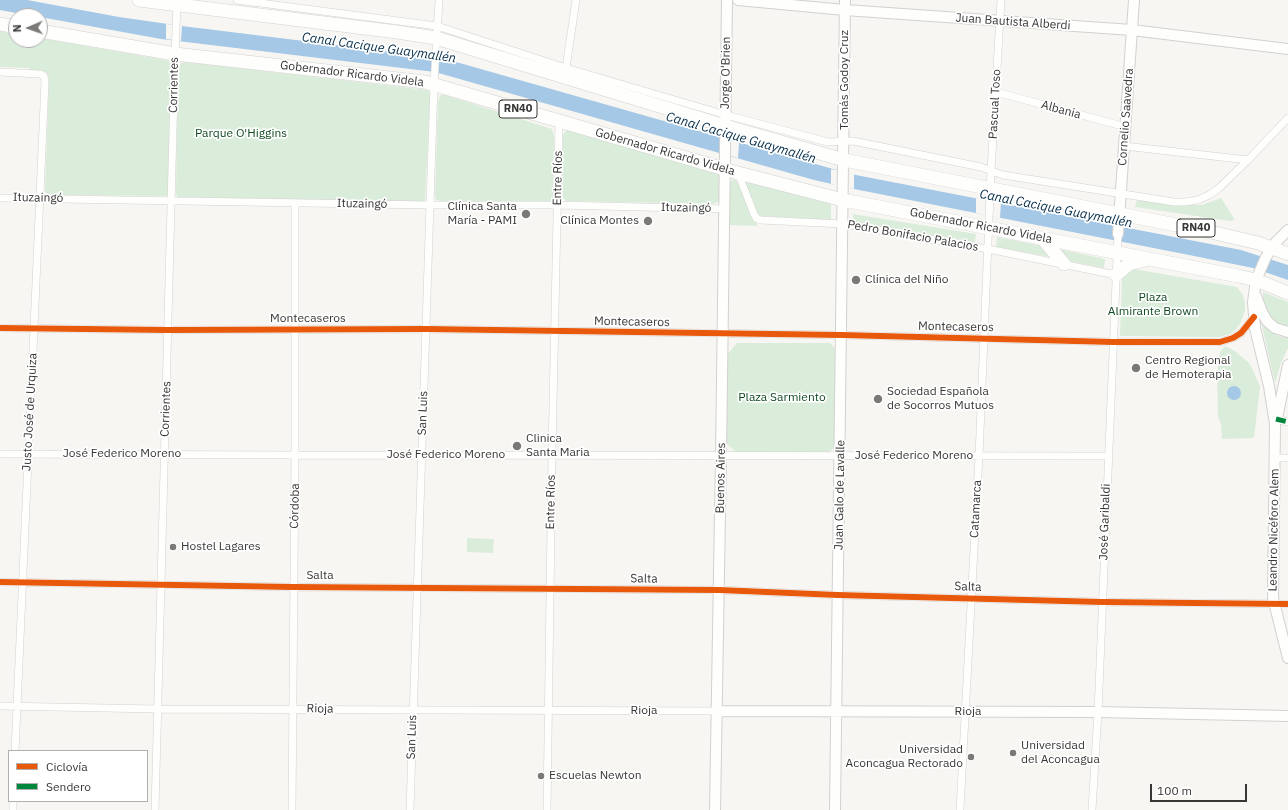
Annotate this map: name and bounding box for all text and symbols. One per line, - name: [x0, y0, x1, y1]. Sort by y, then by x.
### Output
- north arrow: [8, 8, 48, 48]
- street label: Juan Bautista Alberdi: [955, 11, 1071, 33]
- text: N: [10, 24, 24, 33]
- water label: Canal Cacique Guaymallén: [301, 29, 457, 67]
- street label: Tomás Godoy Cruz: [838, 30, 852, 130]
- street label: Jorge O'Brien: [718, 37, 734, 109]
- street label: Corrientes: [166, 57, 182, 113]
- street label: Gobernador Ricardo Videla: [279, 58, 425, 90]
- street label: Cornelio Saavedra: [1115, 68, 1137, 166]
- street label: Pascual Toso: [986, 69, 1004, 139]
- street label: Albania: [1040, 98, 1082, 122]
- road number: RN40: [499, 100, 537, 118]
- water label: Canal Cacique Guaymallén: [664, 109, 818, 167]
- street label: Gobernador Ricardo Videla: [593, 125, 737, 179]
- park label: Parque O'Higgins: [195, 127, 287, 141]
- street label: Entre Ríos: [550, 150, 566, 206]
- water label: Canal Cacique Guaymallén: [978, 187, 1134, 231]
- street label: Ituzaingó: [13, 190, 63, 206]
- street label: Ituzaingó: [337, 196, 387, 212]
- place label: Clínica Santa María - PAMI: [447, 200, 517, 228]
- street label: Ituzaingó: [661, 200, 711, 216]
- street label: Gobernador Ricardo Videla: [909, 205, 1053, 247]
- marker: Clínica Santa María - PAMI: [520, 208, 532, 220]
- place label: Clínica Montes: [560, 214, 639, 228]
- marker: Clínica Montes: [642, 215, 654, 227]
- street label: Pedro Bonifacio Palacios: [846, 217, 980, 255]
- road number: RN40: [1177, 219, 1215, 237]
- place label: Clínica del Niño: [865, 273, 948, 287]
- marker: Clínica del Niño: [850, 274, 862, 286]
- park label: Plaza Almirante Brown: [1108, 291, 1198, 319]
- street label: Montecaseros: [270, 312, 346, 326]
- street label: Montecaseros: [594, 314, 670, 330]
- street label: Montecaseros: [918, 319, 994, 335]
- street label: Justo José de Urquiza: [20, 353, 40, 471]
- place label: Centro Regional de Hemoterapia: [1145, 354, 1232, 382]
- marker: Centro Regional de Hemoterapia: [1130, 362, 1142, 374]
- street label: Corrientes: [158, 381, 174, 437]
- place label: Sociedad Española de Socorros Mutuos: [887, 385, 994, 413]
- street label: San Luis: [415, 390, 431, 436]
- park label: Plaza Sarmiento: [738, 391, 826, 405]
- marker: Sociedad Española de Socorros Mutuos: [872, 393, 884, 405]
- place label: Clinica Santa Maria: [526, 432, 590, 460]
- marker: Clinica Santa Maria: [511, 440, 523, 452]
- street label: Juan Galo de Lavalle: [832, 440, 848, 550]
- street label: Buenos Aires: [713, 442, 729, 514]
- street label: José Federico Moreno: [63, 447, 181, 461]
- street label: José Federico Moreno: [387, 448, 505, 462]
- street label: José Federico Moreno: [855, 449, 973, 463]
- street label: Leandro Nicéforo Alem: [1266, 468, 1282, 592]
- street label: Entre Ríos: [543, 474, 559, 530]
- street label: Catamarca: [967, 480, 985, 538]
- street label: Córdoba: [287, 483, 303, 529]
- street label: José Garibaldi: [1096, 483, 1114, 561]
- place label: Hostel Lagares: [181, 540, 261, 554]
- marker: Hostel Lagares: [168, 542, 178, 552]
- street label: Salta: [306, 569, 334, 583]
- street label: Salta: [630, 572, 658, 586]
- street label: Salta: [954, 579, 982, 595]
- street label: Rioja: [306, 702, 334, 716]
- street label: Rioja: [631, 704, 657, 718]
- street label: Rioja: [955, 705, 981, 719]
- street label: San Luis: [404, 714, 420, 760]
- place label: Universidad del Aconcagua: [1021, 739, 1100, 767]
- place label: Universidad Aconcagua Rectorado: [846, 743, 963, 771]
- marker: Universidad del Aconcagua: [1008, 748, 1018, 758]
- legend: [8, 750, 148, 802]
- marker: Universidad Aconcagua Rectorado: [966, 752, 976, 762]
- text: Ciclovía: [46, 759, 88, 774]
- place label: Escuelas Newton: [549, 769, 642, 783]
- marker: Escuelas Newton: [536, 771, 546, 781]
- scale bar: [1152, 776, 1249, 802]
- text: Sendero: [46, 779, 91, 794]
- text: 100 m: [1157, 783, 1192, 798]

